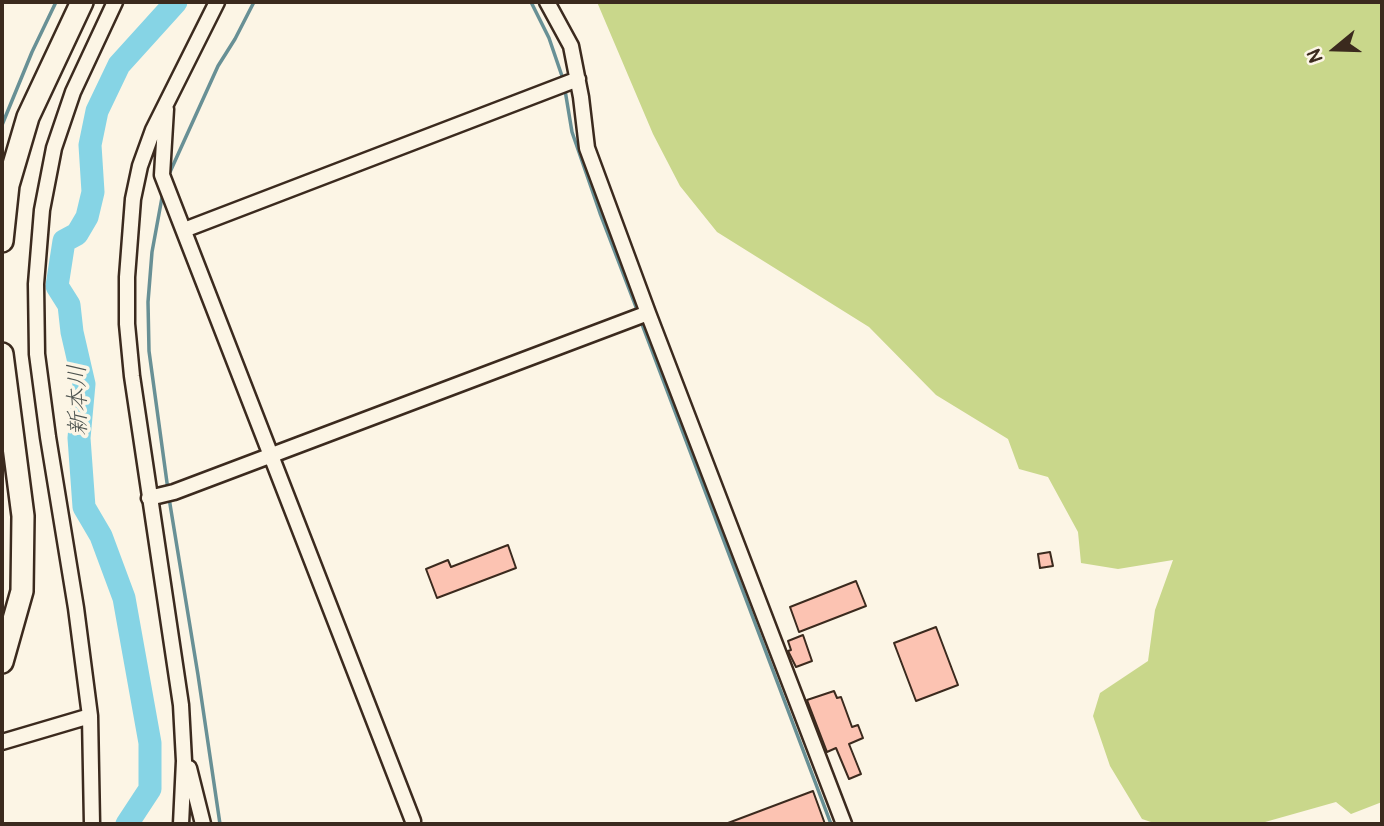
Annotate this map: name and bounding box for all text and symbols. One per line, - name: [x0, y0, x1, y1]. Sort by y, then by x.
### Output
- north arrow: [1300, 14, 1370, 84]
- text: N: [1302, 46, 1329, 66]
- water label: 新本川: [64, 364, 94, 436]

